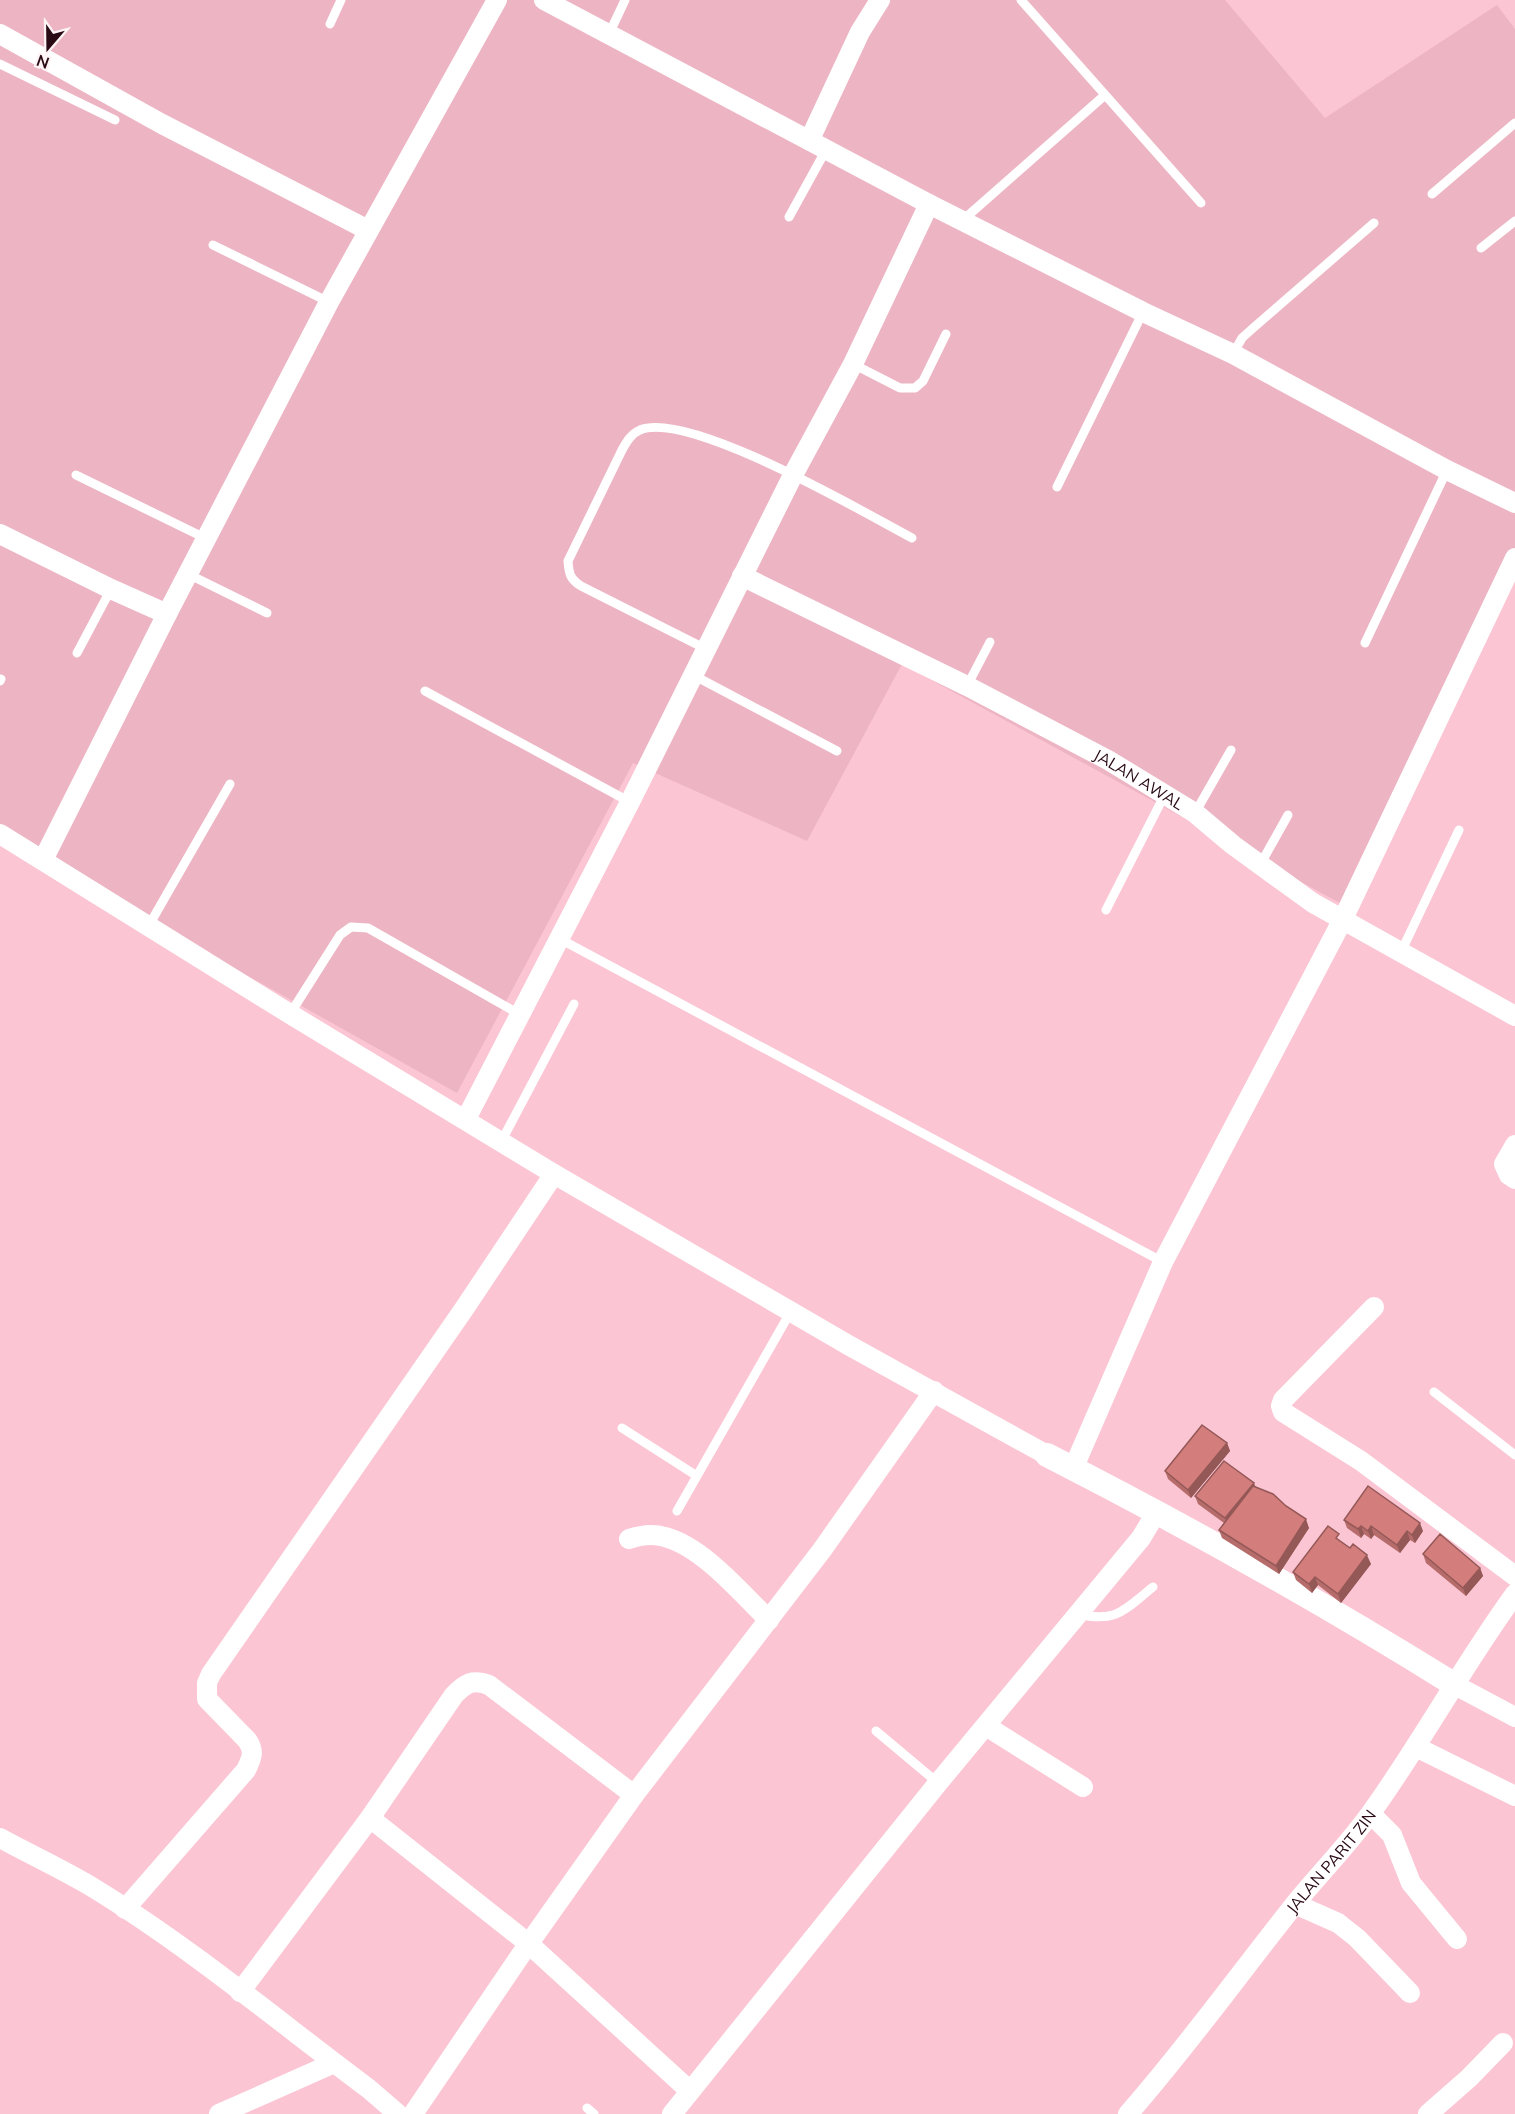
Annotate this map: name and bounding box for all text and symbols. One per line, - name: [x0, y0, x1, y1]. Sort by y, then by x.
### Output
- north arrow: [18, 18, 78, 78]
- text: N: [34, 51, 52, 74]
- street label: JALAN AWAL: [1090, 744, 1188, 814]
- street label: JALAN PARIT ZIN: [1282, 1806, 1380, 1917]

